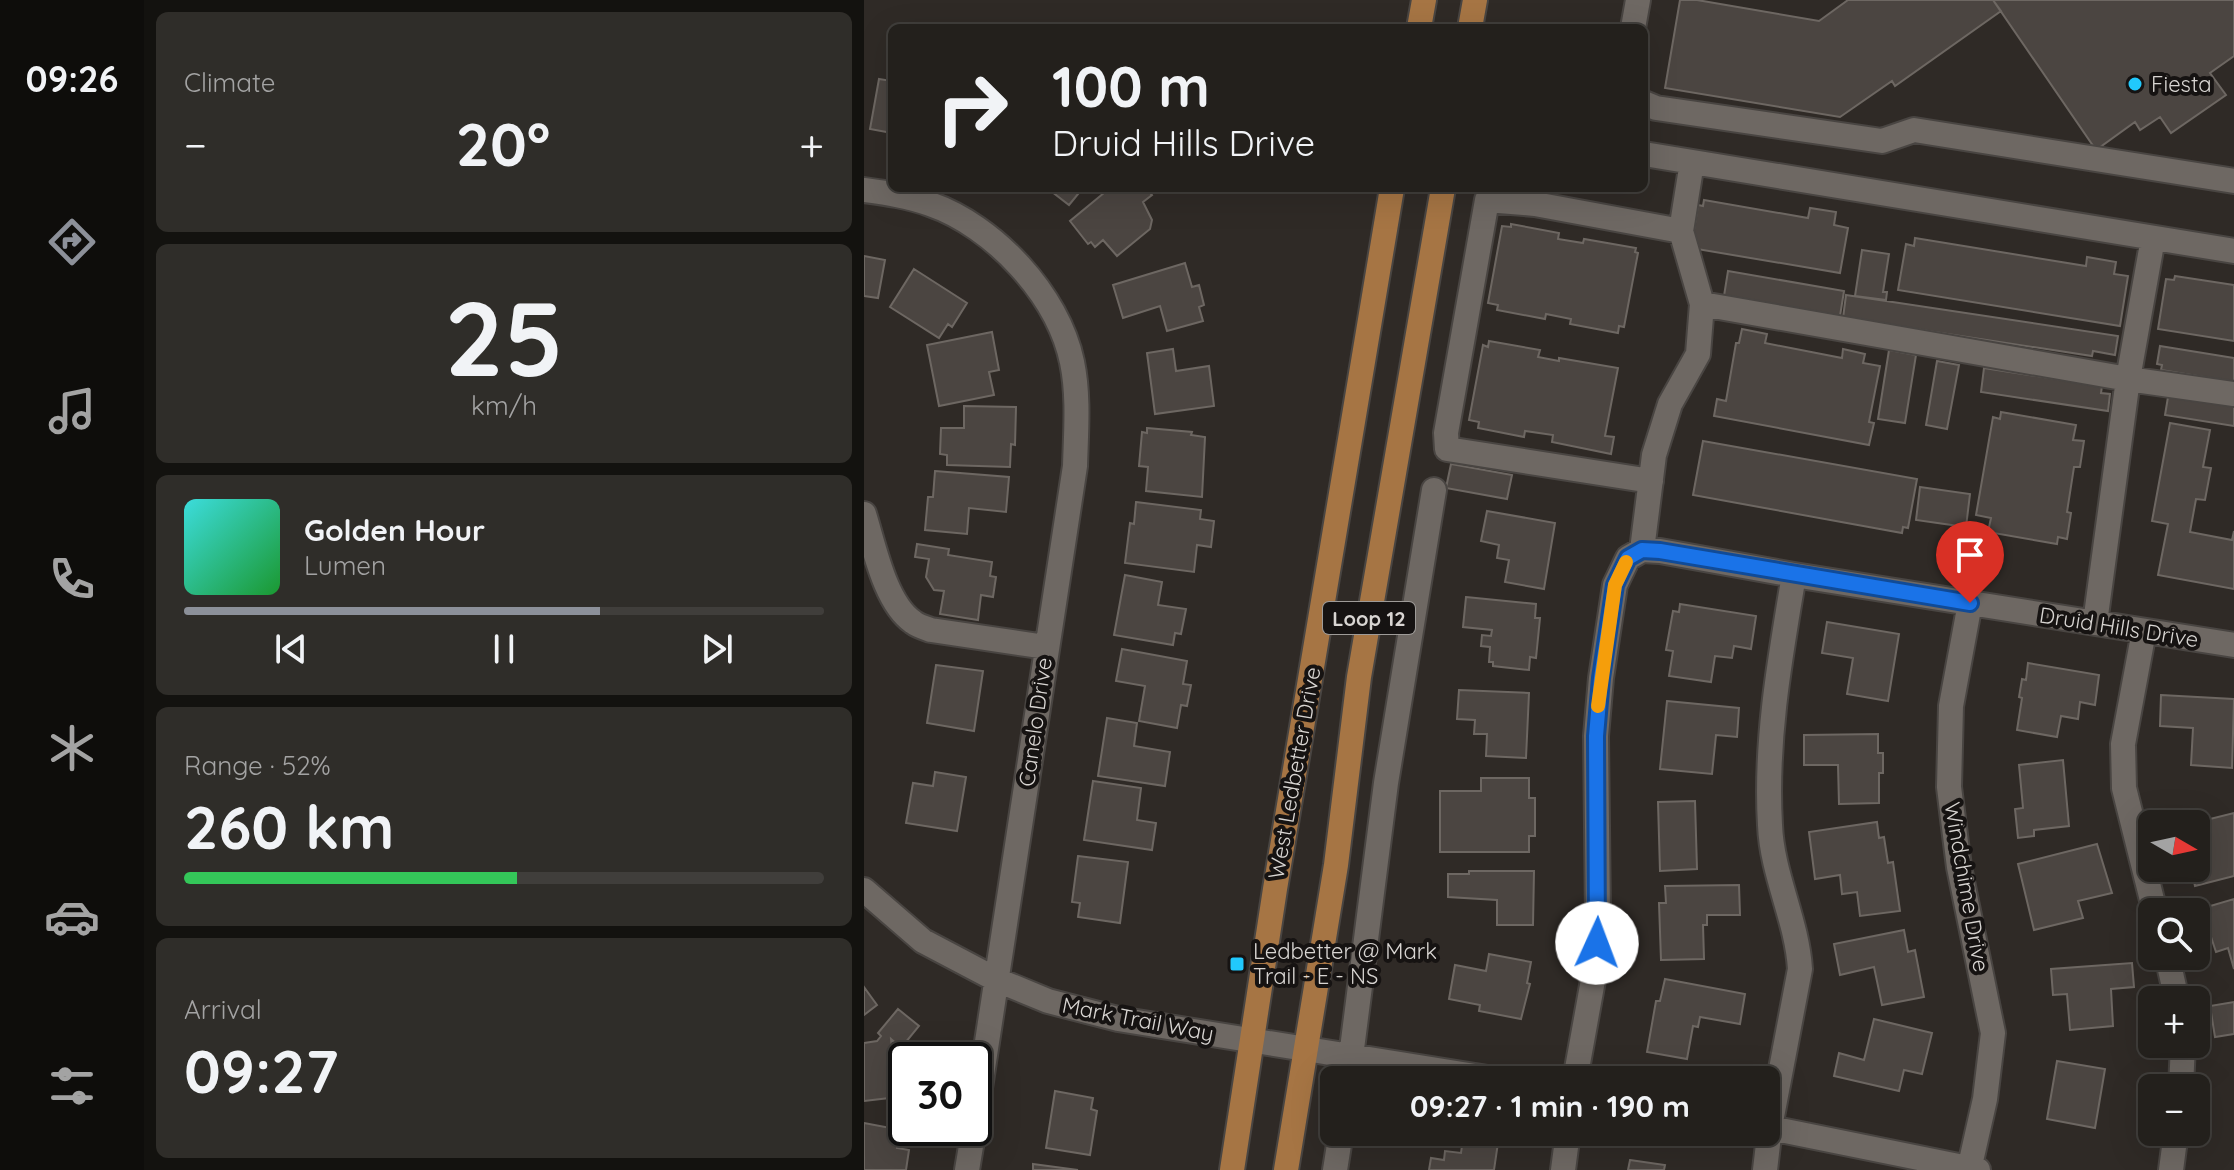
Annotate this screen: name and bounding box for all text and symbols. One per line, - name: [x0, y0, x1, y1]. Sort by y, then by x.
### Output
- text: 100 m: [1052, 51, 1210, 121]
- text: 09:26: [26, 56, 118, 101]
- icon: right: [920, 56, 1024, 160]
- text: Climate: [184, 66, 275, 99]
- place label: Fiesta: [2151, 70, 2212, 98]
- marker: Fiesta: [2126, 75, 2144, 93]
- text: 20°: [456, 106, 550, 181]
- text: −: [184, 117, 207, 172]
- text: +: [799, 117, 824, 172]
- text: Druid Hills Drive: [1052, 120, 1315, 165]
- icon: directions: [44, 214, 100, 270]
- text: 25: [444, 272, 564, 402]
- icon: music: [44, 383, 100, 439]
- text: km/h: [471, 389, 537, 422]
- text: Golden Hour: [304, 511, 485, 549]
- pin: [1936, 521, 2004, 603]
- icon: arrive: [1948, 533, 1992, 577]
- text: Lumen: [304, 549, 386, 582]
- icon: phone: [44, 551, 100, 607]
- street label: Druid Hills Drive: [2037, 601, 2201, 653]
- road number: Loop 12: [1323, 602, 1415, 634]
- icon: previous: [269, 627, 313, 671]
- icon: pause: [482, 627, 526, 671]
- icon: next: [695, 627, 739, 671]
- street label: Canelo Drive: [1012, 656, 1058, 788]
- street label: West Ledbetter Drive: [1262, 665, 1326, 881]
- icon: climate: [44, 720, 100, 776]
- text: Range · 52%: [184, 749, 331, 782]
- text: 260 km: [184, 789, 394, 864]
- street label: Windchime Drive: [1938, 800, 1996, 974]
- north arrow: [2138, 810, 2210, 882]
- map controls: [2138, 810, 2210, 1146]
- icon: car: [44, 889, 100, 945]
- button: search: [2138, 898, 2210, 970]
- position arrow: [1555, 901, 1639, 985]
- place label: Ledbetter @ Mark Trail - E - NS: [1253, 937, 1437, 990]
- marker: Ledbetter @ Mark Trail - E - NS: [1228, 955, 1246, 973]
- button: +: [2138, 986, 2210, 1058]
- street label: Mark Trail Way: [1060, 991, 1216, 1047]
- text: Arrival: [184, 993, 262, 1026]
- text: 09:27: [184, 1033, 338, 1108]
- speed limit sign: 30: [888, 1042, 992, 1146]
- icon: filters: [44, 1058, 100, 1114]
- button: −: [2138, 1074, 2210, 1146]
- text: 09:27 · 1 min · 190 m: [1410, 1087, 1690, 1125]

